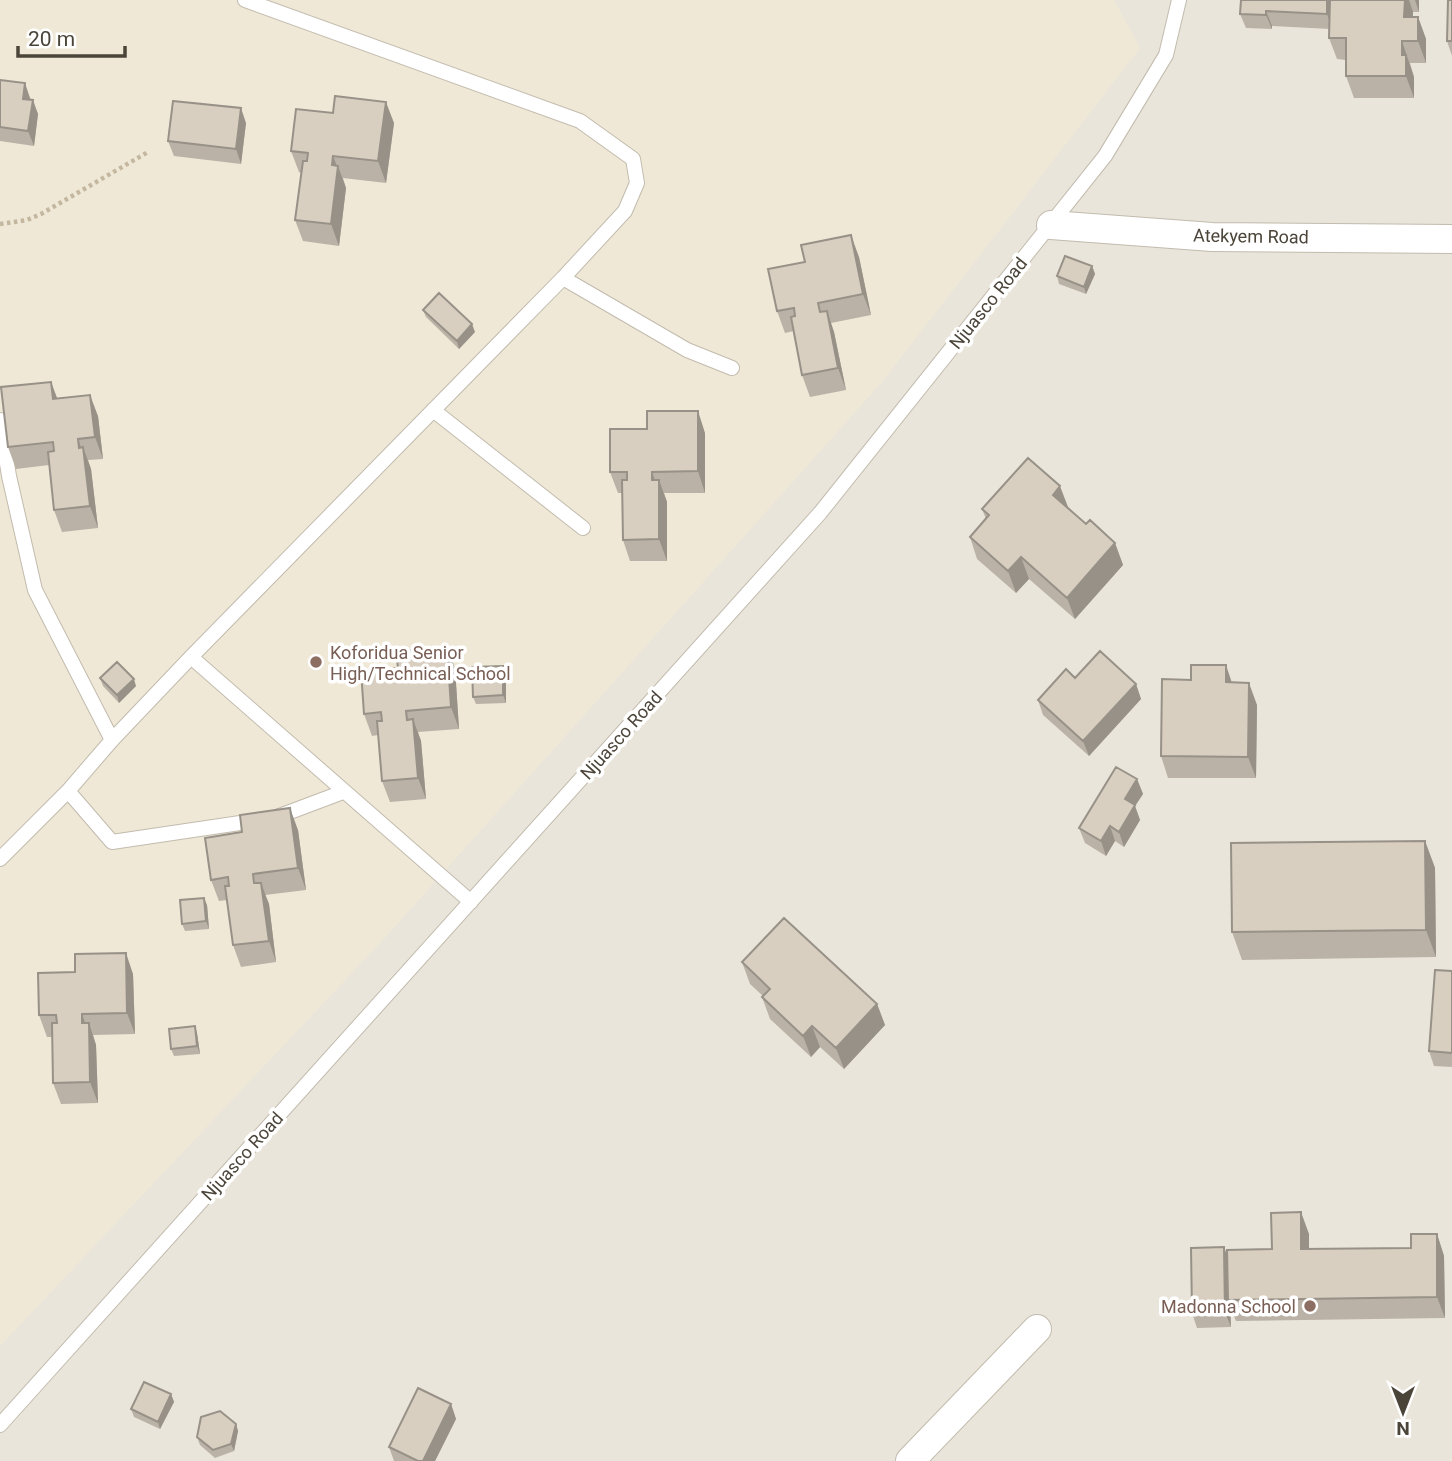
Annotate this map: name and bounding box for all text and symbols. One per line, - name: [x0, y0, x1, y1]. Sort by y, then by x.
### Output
- scale bar: [18, 14, 124, 58]
- text: 20 m: [28, 27, 75, 51]
- street label: Atekyem Road: [1193, 224, 1309, 248]
- street label: Njuasco Road: [945, 253, 1031, 353]
- place label: Koforidua Senior High/Technical School: [330, 642, 511, 684]
- marker: Koforidua Senior High/Technical School: [308, 654, 324, 670]
- street label: Njuasco Road: [576, 687, 666, 783]
- street label: Njuasco Road: [197, 1108, 287, 1204]
- place label: Madonna School: [1161, 1296, 1296, 1317]
- marker: Madonna School: [1302, 1298, 1318, 1314]
- north arrow: [1368, 1377, 1438, 1447]
- text: N: [1396, 1417, 1410, 1440]

